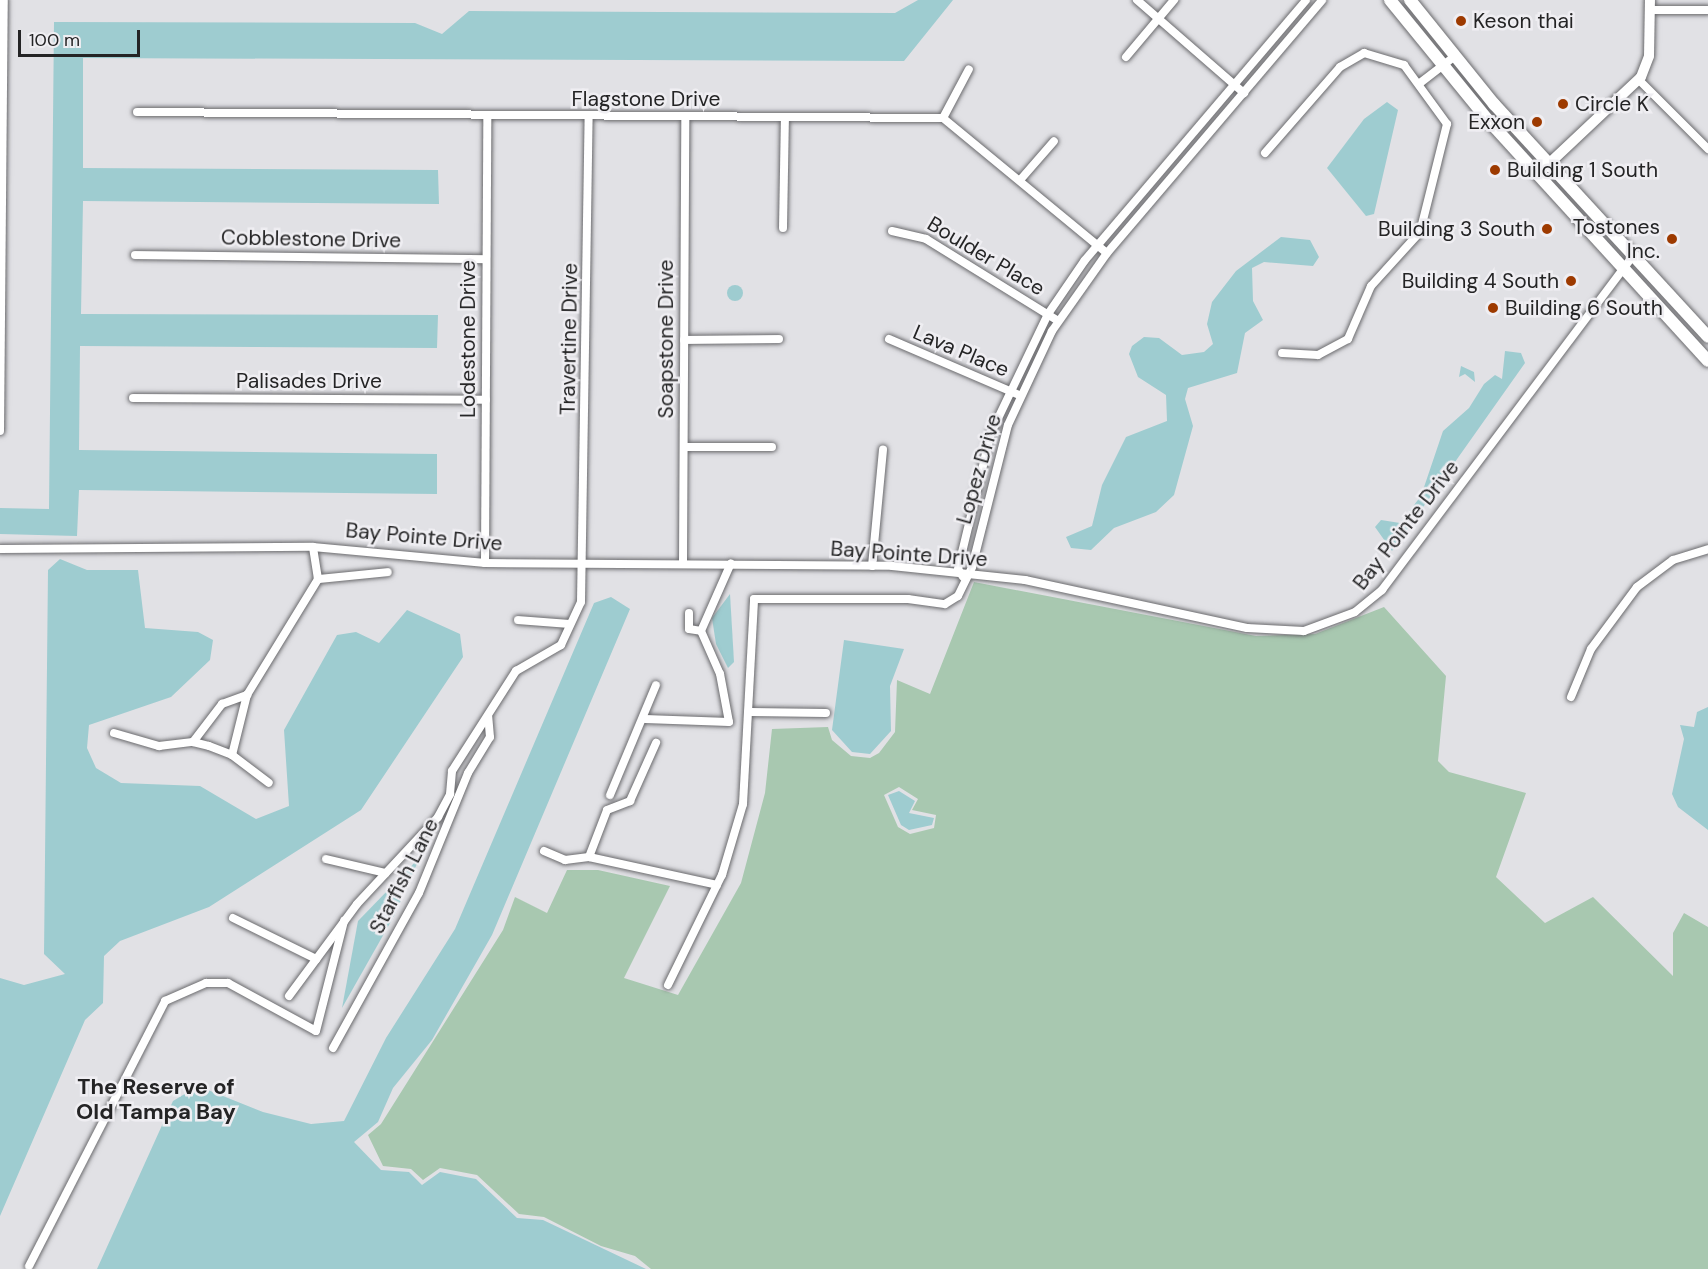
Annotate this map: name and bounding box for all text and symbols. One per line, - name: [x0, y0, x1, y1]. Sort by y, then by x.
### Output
- place label: Keson thai: [1473, 8, 1574, 34]
- marker: Keson thai: [1454, 14, 1468, 28]
- scale bar: [21, 18, 142, 56]
- text: 100 m: [29, 28, 80, 52]
- street label: Flagstone Drive: [572, 86, 720, 112]
- place label: Circle K: [1575, 91, 1649, 117]
- marker: Circle K: [1556, 97, 1570, 111]
- place label: Exxon: [1468, 109, 1525, 135]
- marker: Exxon: [1530, 115, 1544, 129]
- place label: Building 1 South: [1507, 157, 1658, 183]
- marker: Building 1 South: [1488, 163, 1502, 177]
- street label: Boulder Place: [923, 211, 1049, 301]
- place label: Tostones Inc.: [1573, 214, 1660, 264]
- place label: Building 3 South: [1378, 216, 1535, 242]
- marker: Building 3 South: [1540, 222, 1554, 236]
- street label: Cobblestone Drive: [221, 225, 401, 253]
- marker: Tostones Inc.: [1665, 232, 1679, 246]
- street label: Lodestone Drive: [455, 260, 481, 418]
- street label: Soapstone Drive: [653, 260, 679, 418]
- street label: Travertine Drive: [555, 263, 583, 415]
- place label: Building 4 South: [1402, 268, 1559, 294]
- marker: Building 4 South: [1564, 274, 1578, 288]
- place label: Building 6 South: [1505, 295, 1663, 321]
- marker: Building 6 South: [1486, 301, 1500, 315]
- street label: Lava Place: [909, 319, 1013, 383]
- street label: Palisades Drive: [236, 368, 382, 394]
- street label: Lopez Drive: [951, 411, 1007, 527]
- street label: Bay Pointe Drive: [1348, 455, 1464, 595]
- street label: Bay Pointe Drive: [345, 518, 503, 556]
- street label: Bay Pointe Drive: [830, 536, 988, 572]
- street label: Starfish Lane: [364, 814, 444, 938]
- district label: The Reserve of Old Tampa Bay: [76, 1073, 236, 1124]

